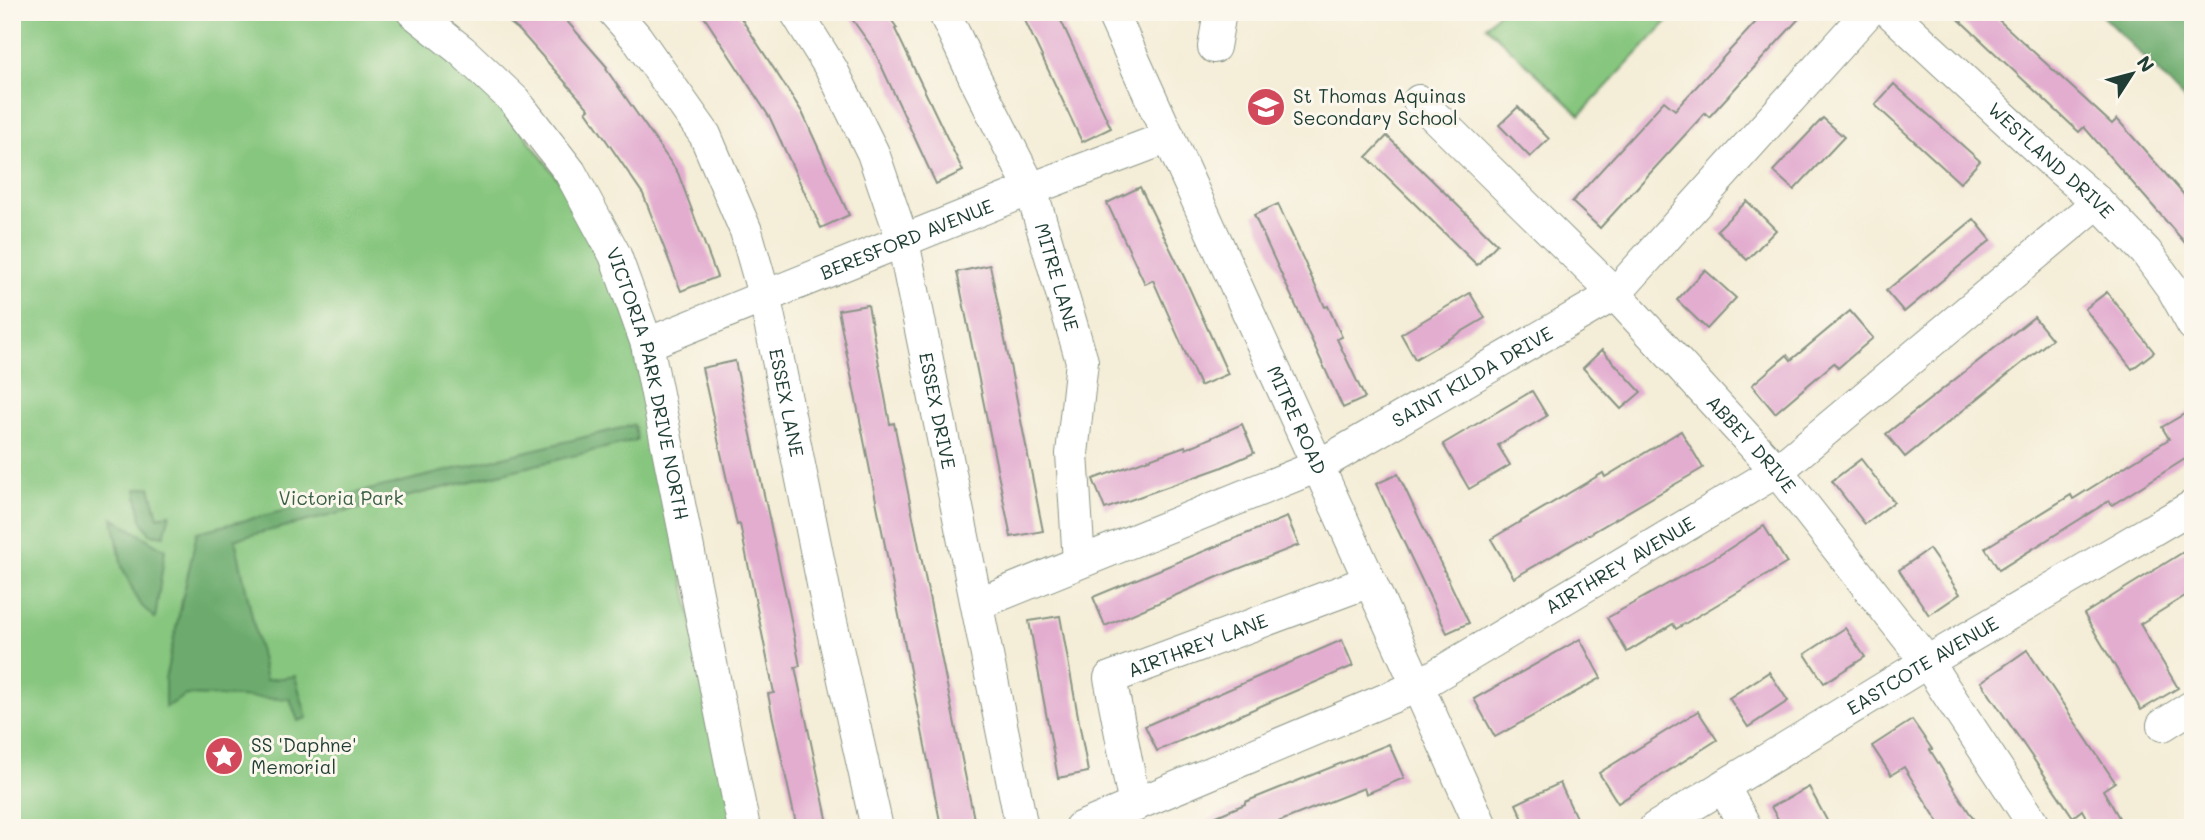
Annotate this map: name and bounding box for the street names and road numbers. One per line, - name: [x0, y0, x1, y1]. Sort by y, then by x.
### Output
- street label: WESTLAND DRIVE: [1983, 96, 2120, 224]
- street label: BERESFORD AVENUE: [816, 193, 997, 285]
- street label: MITRE LANE: [1030, 220, 1085, 334]
- street label: VICTORIA PARK DRIVE NORTH: [601, 243, 695, 522]
- street label: SAINT KILDA DRIVE: [1387, 320, 1557, 433]
- street label: ESSEX LANE: [764, 346, 810, 459]
- street label: ESSEX DRIVE: [914, 350, 962, 471]
- street label: MITRE ROAD: [1262, 361, 1333, 478]
- street label: ABBEY DRIVE: [1702, 390, 1802, 498]
- street label: AIRTHREY AVENUE: [1540, 510, 1699, 619]
- street label: AIRTHREY LANE: [1124, 607, 1271, 682]
- street label: EASTCOTE AVENUE: [1842, 610, 2003, 720]

